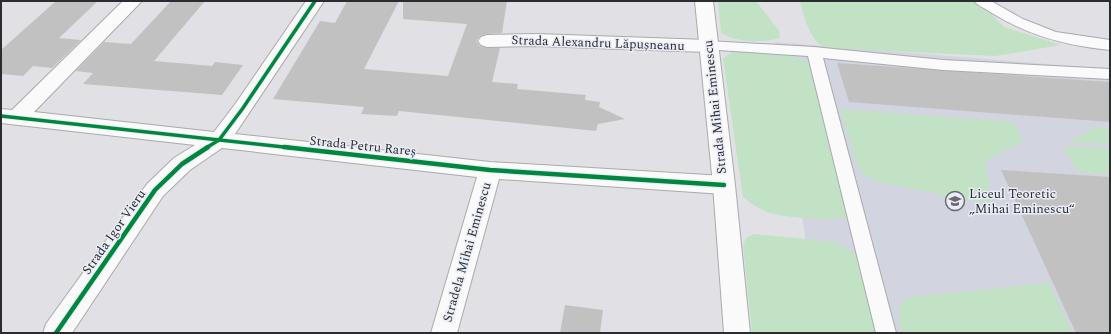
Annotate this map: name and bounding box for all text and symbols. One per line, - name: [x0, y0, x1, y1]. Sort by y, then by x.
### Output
- street label: Strada Alexandru Lăpușneanu: [511, 30, 685, 56]
- street label: Strada Mihai Eminescu: [698, 39, 732, 175]
- street label: Strada Petru Rareș: [309, 130, 417, 162]
- street label: Stradela Mihai Eminescu: [437, 180, 497, 324]
- place label: Liceul Teoretic „Mihai Eminescu“: [969, 184, 1075, 219]
- street label: Strada Igor Vieru: [77, 185, 151, 279]
- school or university icon: Liceul Teoretic „Mihai Eminescu“: [944, 190, 966, 212]

